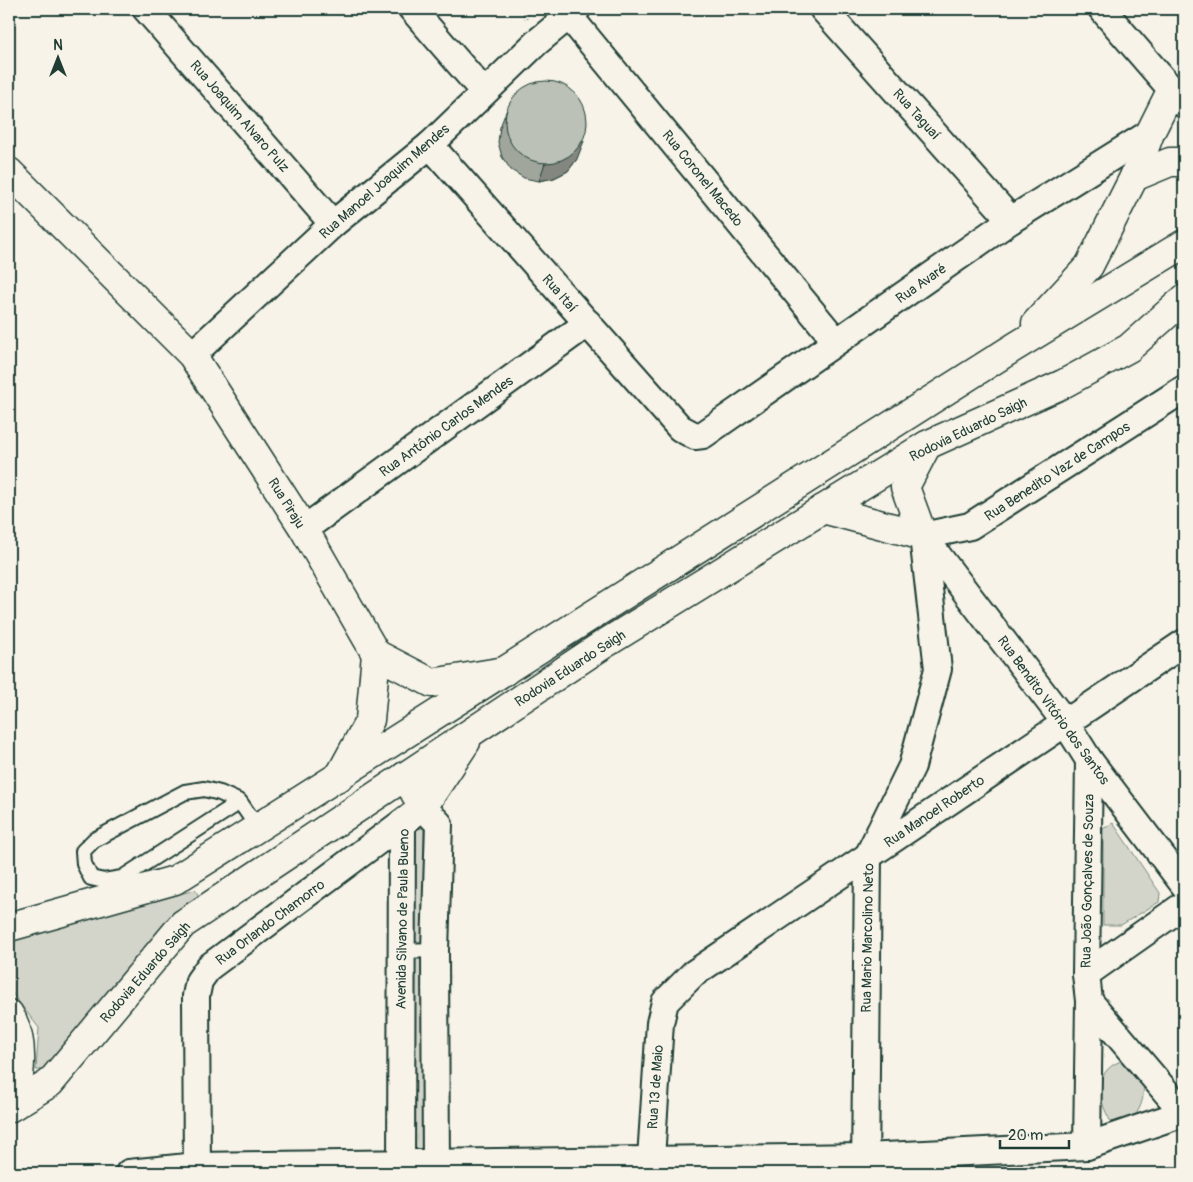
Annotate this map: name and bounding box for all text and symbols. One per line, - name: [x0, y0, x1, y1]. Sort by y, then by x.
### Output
- north arrow: [32, 32, 82, 82]
- text: N: [53, 37, 63, 54]
- street label: Rua Joaquim Alvaro Pulz: [186, 57, 293, 176]
- street label: Rua Taguaí: [889, 85, 944, 143]
- street label: Rua Manoel Joaquim Mendes: [316, 120, 453, 242]
- street label: Rua Coronel Macedo: [659, 127, 747, 230]
- street label: Rua Avaré: [893, 260, 950, 307]
- street label: Rua Itaí: [539, 271, 581, 316]
- street label: Rua Antônio Carlos Mendes: [376, 372, 517, 481]
- street label: Rodovia Eduardo Saigh: [907, 394, 1030, 465]
- street label: Rua Benedito Vaz de Campos: [981, 418, 1134, 525]
- street label: Rua Piraju: [264, 475, 309, 532]
- street label: Rodovia Eduardo Saigh: [512, 626, 629, 711]
- street label: Rua Bendito Vitório dos Santos: [994, 633, 1114, 789]
- street label: Rua Manoel Roberto: [881, 771, 988, 851]
- street label: Rua João Gonçalves de Souza: [1077, 794, 1098, 968]
- street label: Avenida Silvano de Paula Bueno: [392, 828, 413, 1009]
- street label: Rua Mario Marcolino Neto: [858, 863, 877, 1013]
- street label: Rua Orlando Chamorro: [212, 876, 328, 969]
- street label: Rodovia Eduardo Saigh: [97, 918, 194, 1026]
- street label: Rua 13 de Maio: [644, 1044, 667, 1130]
- scale bar: [1000, 1117, 1069, 1149]
- text: 20 m: [1008, 1126, 1043, 1145]

